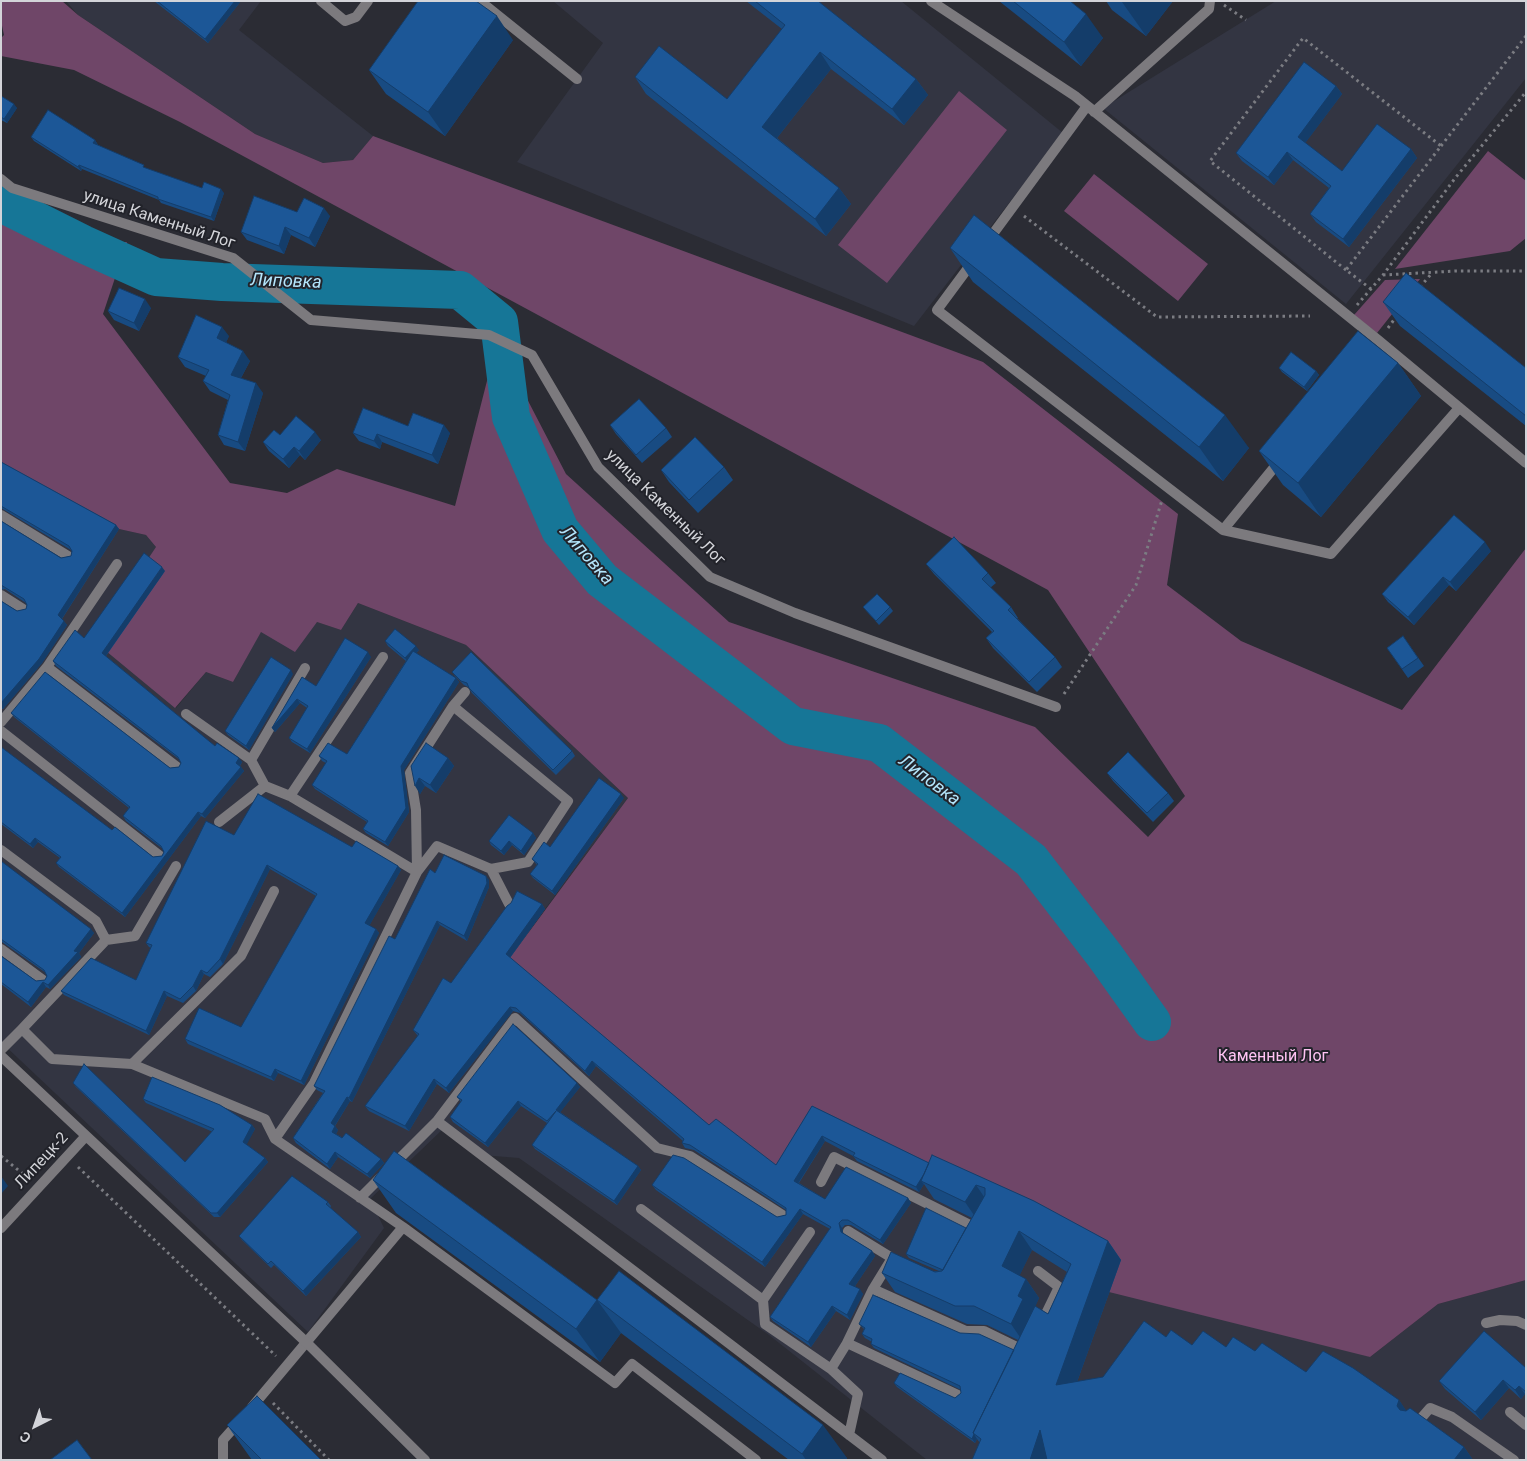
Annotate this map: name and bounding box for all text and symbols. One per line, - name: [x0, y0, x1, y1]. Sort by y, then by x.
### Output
- street label: улица Каменный Лог: [81, 186, 237, 254]
- water label: Липовка: [250, 270, 322, 294]
- street label: улица Каменный Лог: [601, 446, 729, 570]
- water label: Липовка: [554, 522, 618, 590]
- water label: Липовка: [894, 751, 964, 811]
- park label: Каменный Лог: [1218, 1047, 1328, 1067]
- street label: Липецк-2: [11, 1129, 73, 1193]
- north arrow: [10, 1401, 60, 1451]
- text: С: [16, 1428, 34, 1446]

